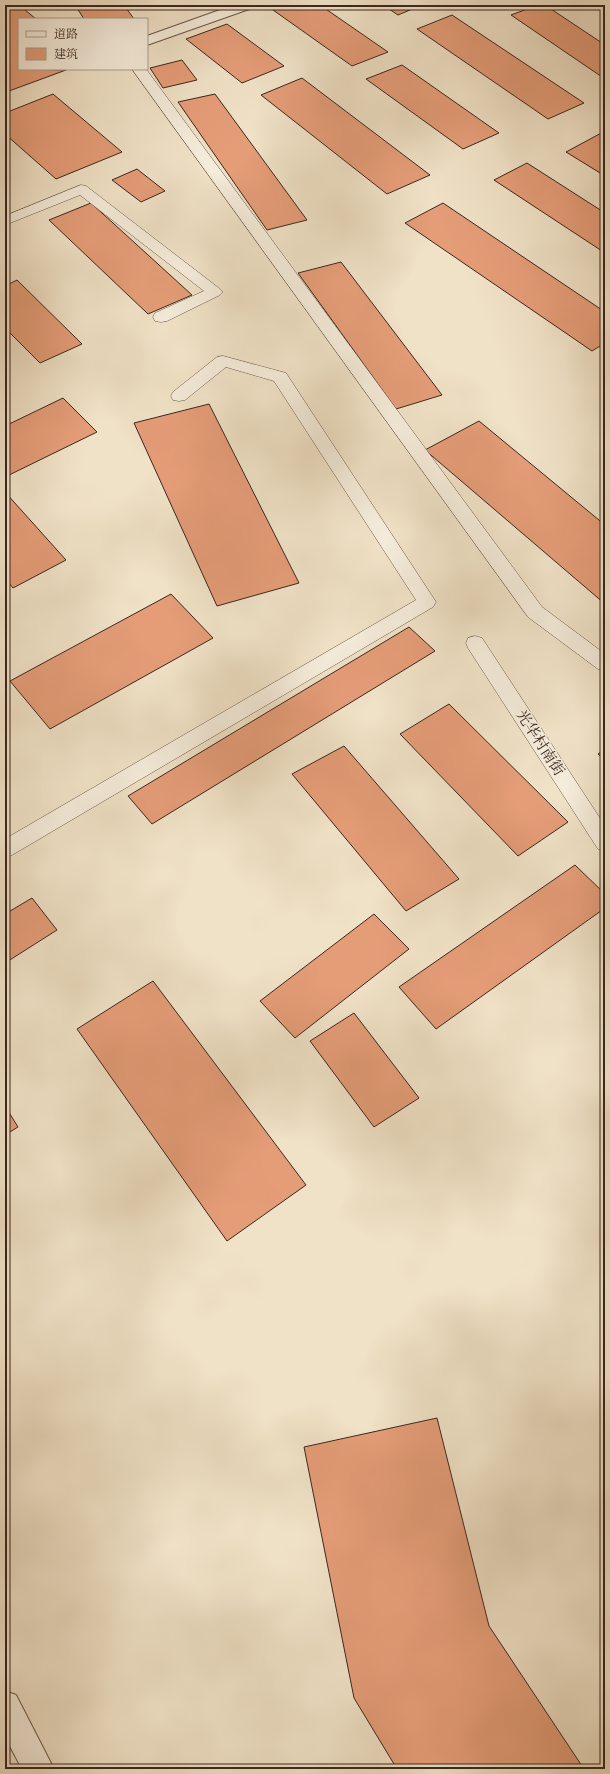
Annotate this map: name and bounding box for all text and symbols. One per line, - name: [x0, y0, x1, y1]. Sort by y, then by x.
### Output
- legend: [18, 18, 148, 70]
- text: 道路: [54, 27, 78, 42]
- text: 建筑: [54, 47, 78, 62]
- street label: 光华村南街: [512, 706, 568, 780]

